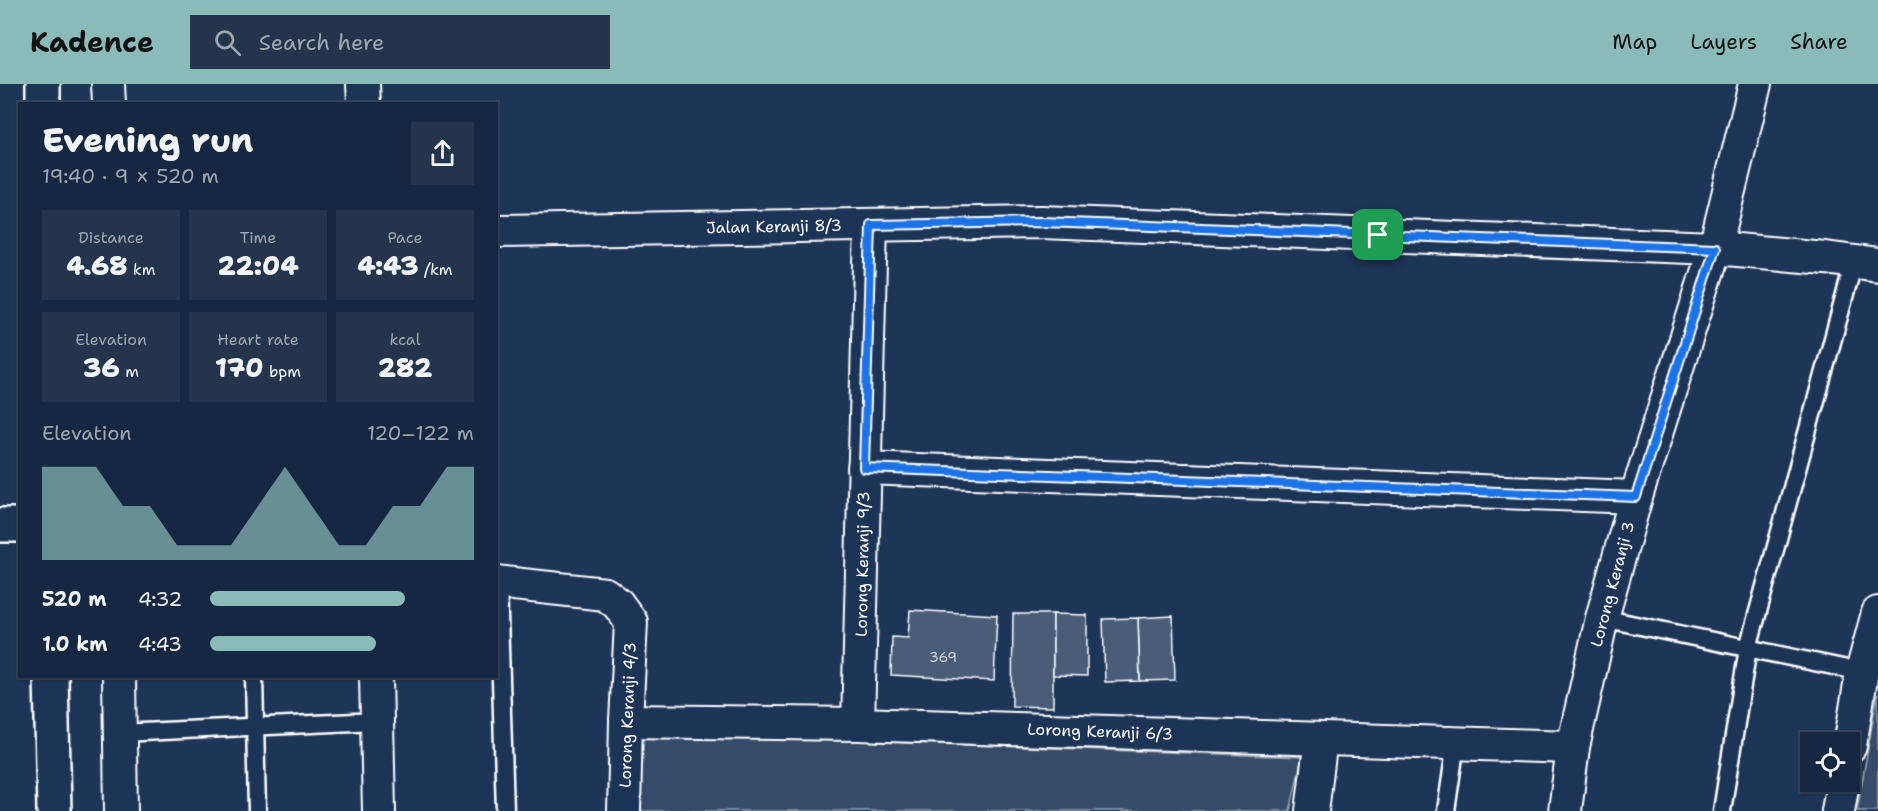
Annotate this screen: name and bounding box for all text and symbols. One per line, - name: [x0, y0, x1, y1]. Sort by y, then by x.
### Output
- search box: [190, 15, 610, 69]
- text: Kadence: [30, 23, 154, 61]
- icon: search: [211, 26, 244, 59]
- text: Search here: [259, 28, 385, 57]
- text: Map: [1612, 28, 1657, 56]
- text: Layers: [1690, 28, 1757, 56]
- text: Share: [1790, 28, 1848, 56]
- text: Evening run: [42, 118, 253, 163]
- button: share: [411, 122, 474, 185]
- text: 19:40 · 9 × 520 m: [42, 163, 219, 189]
- pin: [1352, 209, 1403, 260]
- street label: Jalan Keranji 8/3: [706, 215, 842, 238]
- icon: arrive: [1361, 218, 1394, 251]
- text: Distance: [78, 227, 144, 248]
- text: Time: [240, 227, 276, 248]
- text: Pace: [387, 227, 423, 248]
- text: 4.68: [66, 248, 127, 283]
- text: 22:04: [217, 248, 299, 283]
- text: 4:43: [357, 248, 419, 283]
- text: km: [127, 259, 156, 280]
- text: /km: [419, 259, 453, 280]
- text: Elevation: [75, 329, 147, 350]
- text: Heart rate: [217, 329, 299, 350]
- text: kcal: [389, 329, 421, 350]
- text: 36: [83, 350, 120, 385]
- text: 170: [215, 350, 263, 385]
- text: 282: [378, 350, 432, 385]
- text: m: [120, 361, 139, 382]
- text: bpm: [263, 361, 301, 382]
- text: Elevation: [42, 420, 132, 446]
- text: 120–122 m: [367, 420, 474, 446]
- street label: Lorong Keranji 9/3: [851, 491, 874, 637]
- street label: Lorong Keranji 3: [1586, 519, 1639, 649]
- text: 520 m: [42, 586, 107, 612]
- text: 4:32: [138, 586, 182, 612]
- text: 1.0 km: [42, 631, 107, 657]
- text: 4:43: [138, 631, 182, 657]
- street label: Lorong Keranji 4/3: [614, 642, 641, 788]
- house number: 369: [929, 648, 957, 666]
- street label: Lorong Keranji 6/3: [1027, 718, 1173, 745]
- map controls: [1800, 732, 1860, 792]
- button: locate: [1800, 732, 1860, 792]

